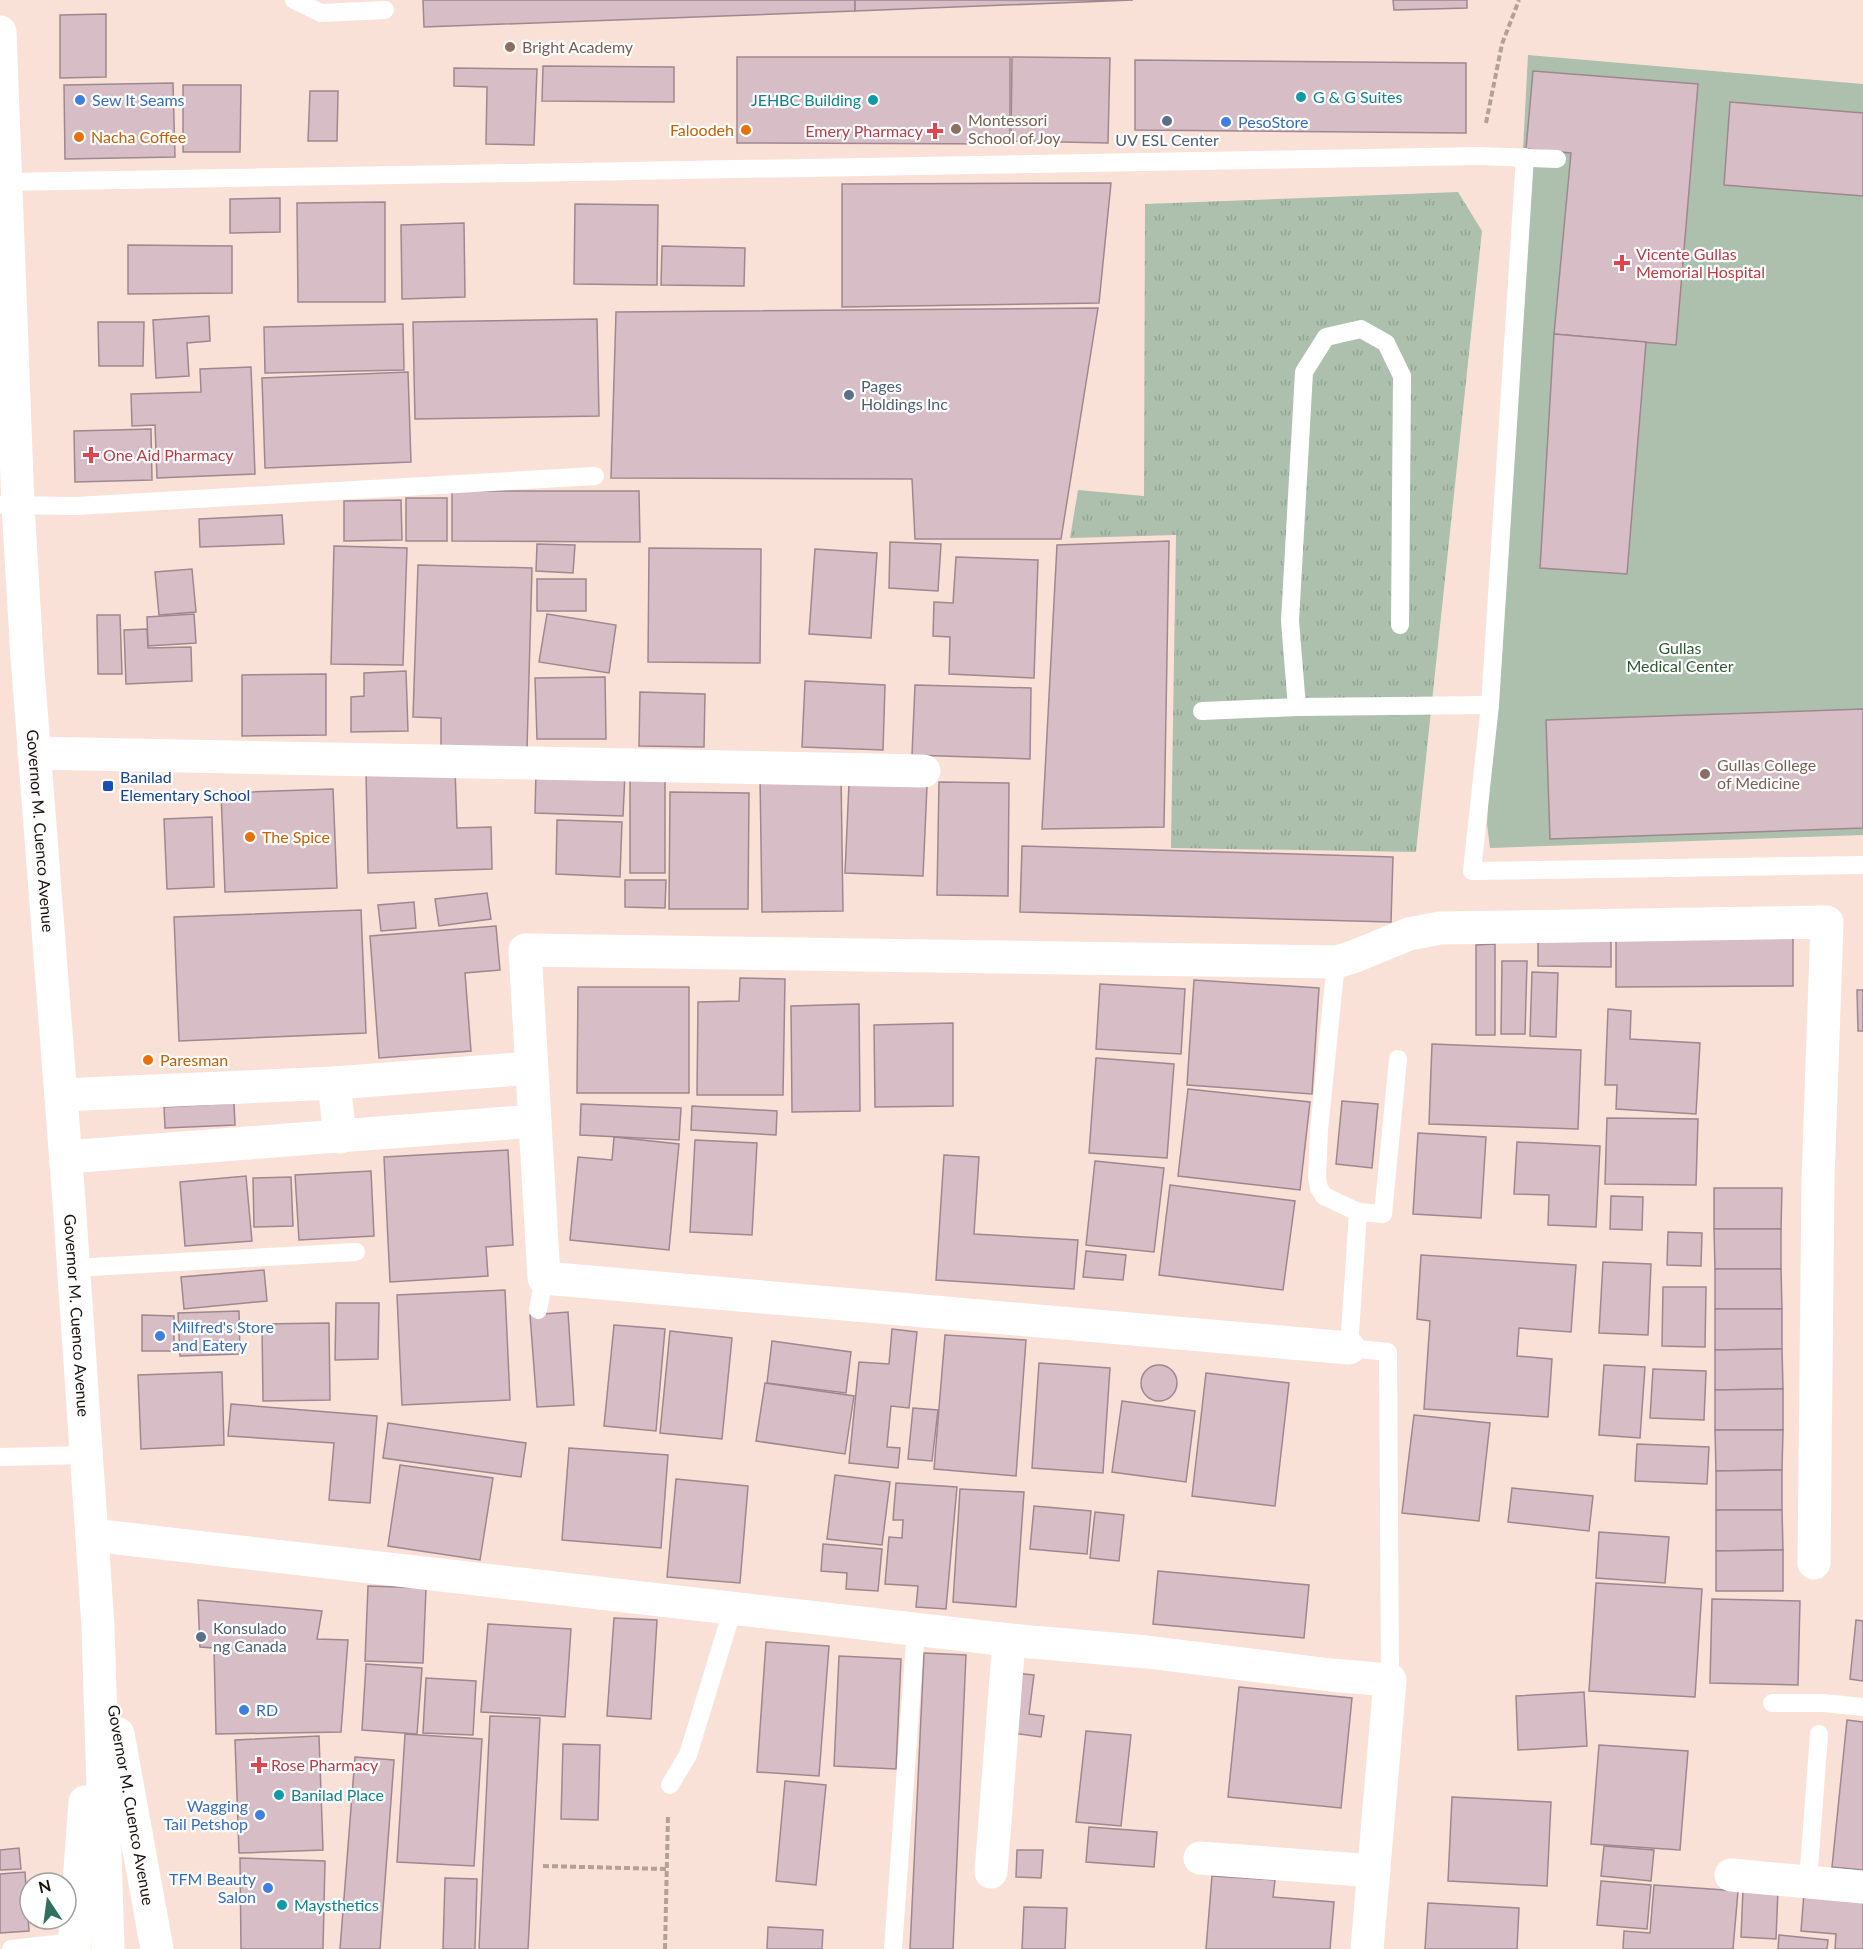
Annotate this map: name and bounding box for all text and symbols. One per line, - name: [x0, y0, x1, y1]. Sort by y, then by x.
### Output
- place label: Bright Academy: [522, 37, 634, 56]
- marker: Bright Academy: [503, 40, 517, 54]
- place label: G & G Suites: [1313, 87, 1402, 106]
- place label: Sew It Seams: [92, 90, 185, 109]
- place label: JEHBC Building: [751, 90, 861, 109]
- marker: G & G Suites: [1294, 90, 1308, 104]
- marker: Sew It Seams: [73, 93, 87, 107]
- marker: JEHBC Building: [866, 93, 880, 107]
- place label: Montessori School of Joy: [968, 110, 1061, 147]
- place label: PesoStore: [1238, 112, 1308, 131]
- marker: UV ESL Center: [1160, 114, 1174, 128]
- marker: PesoStore: [1219, 115, 1233, 129]
- place label: Faloodeh: [670, 120, 734, 139]
- place label: Emery Pharmacy: [805, 121, 924, 140]
- marker: Montessori School of Joy: [949, 122, 963, 136]
- marker: Faloodeh: [739, 123, 753, 137]
- marker: Emery Pharmacy: [928, 124, 942, 138]
- place label: Nacha Coffee: [91, 127, 186, 146]
- marker: Nacha Coffee: [72, 130, 86, 144]
- place label: UV ESL Center: [1115, 130, 1219, 149]
- place label: Vicente Gullas Memorial Hospital: [1636, 244, 1765, 281]
- marker: Vicente Gullas Memorial Hospital: [1613, 254, 1631, 272]
- place label: Pages Holdings Inc: [861, 376, 948, 413]
- marker: Pages Holdings Inc: [842, 388, 856, 402]
- place label: One Aid Pharmacy: [103, 445, 234, 464]
- marker: One Aid Pharmacy: [84, 448, 98, 462]
- park label: Gullas Medical Center: [1626, 638, 1734, 675]
- street label: Governor M. Cuenco Avenue: [24, 729, 58, 933]
- place label: Gullas College of Medicine: [1717, 755, 1816, 792]
- place label: Banilad Elementary School: [120, 767, 250, 804]
- marker: Gullas College of Medicine: [1698, 767, 1712, 781]
- marker: Banilad Elementary School: [101, 779, 115, 793]
- place label: The Spice: [262, 827, 330, 846]
- marker: The Spice: [243, 830, 257, 844]
- place label: Paresman: [160, 1050, 228, 1069]
- marker: Paresman: [141, 1053, 155, 1067]
- street label: Governor M. Cuenco Avenue: [61, 1213, 94, 1417]
- place label: Milfred's Store and Eatery: [172, 1317, 274, 1354]
- marker: Milfred's Store and Eatery: [153, 1329, 167, 1343]
- place label: Konsulado ng Canada: [213, 1618, 287, 1655]
- marker: Konsulado ng Canada: [194, 1630, 208, 1644]
- place label: RD: [256, 1700, 278, 1719]
- street label: Governor M. Cuenco Avenue: [105, 1703, 158, 1907]
- marker: RD: [237, 1703, 251, 1717]
- place label: Rose Pharmacy: [271, 1755, 379, 1774]
- marker: Rose Pharmacy: [252, 1758, 266, 1772]
- place label: Banilad Place: [291, 1785, 384, 1804]
- marker: Banilad Place: [272, 1788, 286, 1802]
- place label: Wagging Tail Petshop: [164, 1796, 248, 1833]
- marker: Wagging Tail Petshop: [253, 1808, 267, 1822]
- place label: TFM Beauty Salon: [169, 1869, 257, 1906]
- north arrow: [18, 1871, 78, 1931]
- text: N: [36, 1875, 53, 1897]
- marker: TFM Beauty Salon: [261, 1881, 275, 1895]
- place label: Maysthetics: [294, 1895, 379, 1914]
- marker: Maysthetics: [275, 1898, 289, 1912]

